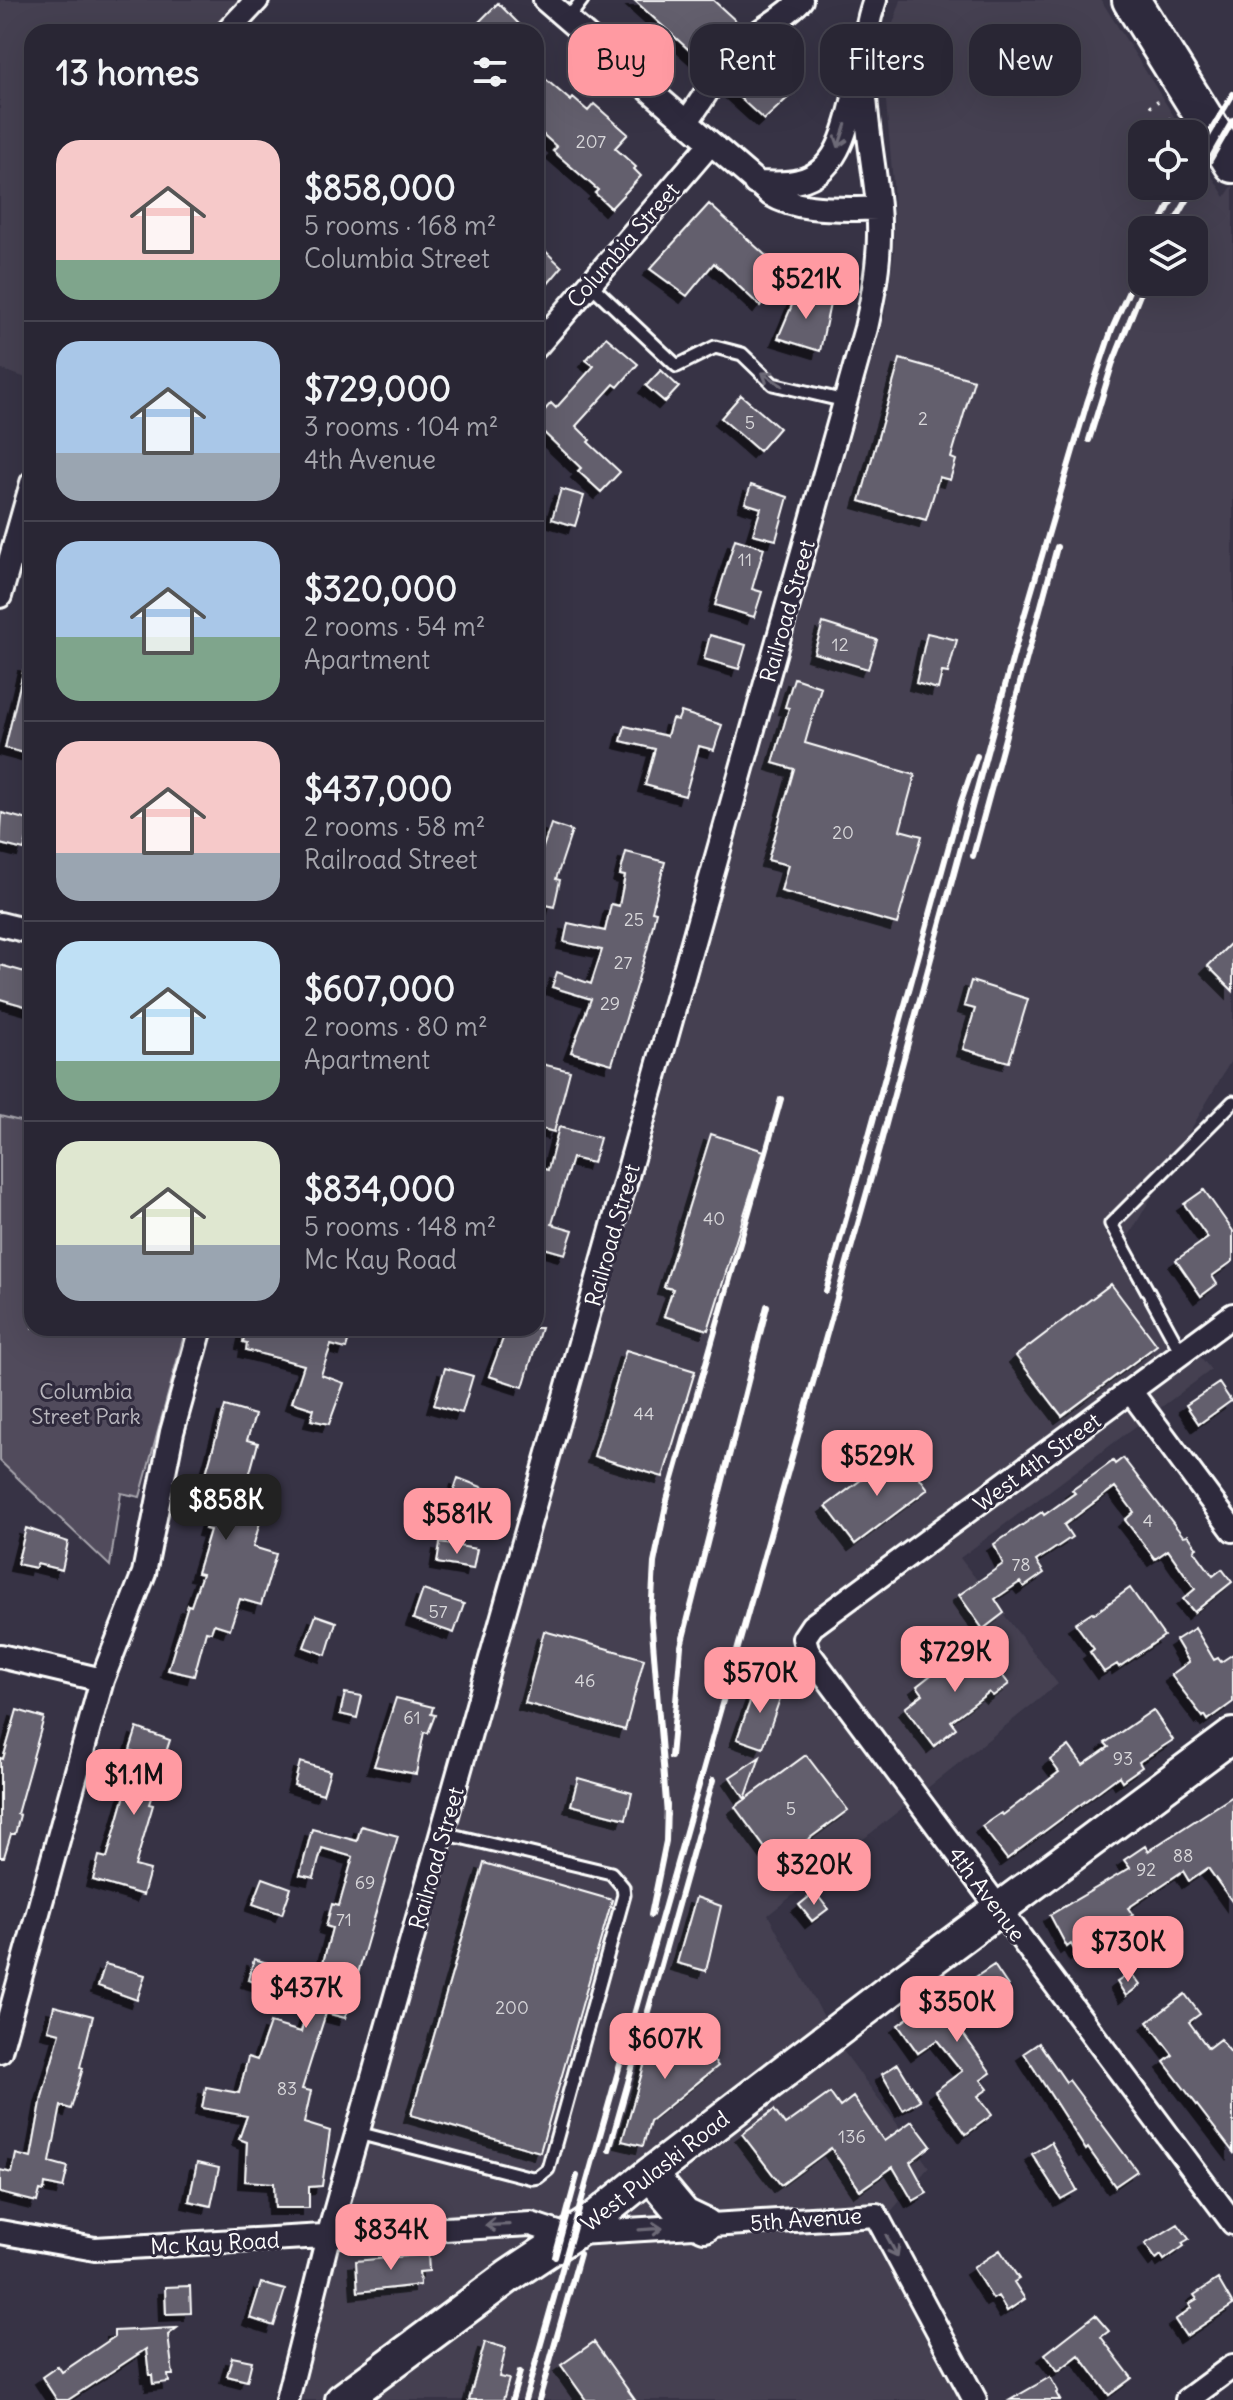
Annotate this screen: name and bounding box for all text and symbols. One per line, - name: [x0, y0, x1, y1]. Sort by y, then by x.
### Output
- chip: Buy: [568, 24, 674, 96]
- chip: Rent: [690, 24, 804, 96]
- chip: Filters: [820, 24, 953, 96]
- chip: New: [969, 24, 1081, 96]
- icon: filters: [468, 50, 512, 94]
- text: 13 homes: [56, 51, 199, 94]
- map controls: [1128, 120, 1208, 296]
- button: locate: [1128, 120, 1208, 200]
- one-way arrow: [834, 123, 849, 149]
- house number: 207: [576, 130, 606, 153]
- text: $858,000: [304, 166, 456, 209]
- icon: home: [120, 172, 216, 268]
- street label: Columbia Street: [561, 176, 685, 314]
- text: 5 rooms · 168 m²: [304, 209, 497, 242]
- button: layers: [1128, 216, 1208, 296]
- text: Columbia Street: [304, 242, 490, 275]
- pin: $521K: [750, 253, 862, 321]
- text: $521K: [771, 262, 841, 295]
- text: $729,000: [304, 367, 451, 410]
- one-way arrow: [761, 371, 783, 387]
- icon: home: [120, 373, 216, 469]
- house number: 2: [918, 407, 928, 430]
- text: 3 rooms · 104 m²: [304, 410, 499, 443]
- house number: 5: [745, 411, 755, 434]
- text: 4th Avenue: [304, 443, 436, 476]
- street label: Railroad Street: [753, 537, 821, 685]
- house number: 11: [738, 548, 752, 571]
- text: $320,000: [304, 567, 457, 610]
- icon: home: [120, 573, 216, 669]
- text: 2 rooms · 54 m²: [304, 610, 486, 643]
- house number: 12: [831, 633, 849, 656]
- text: Apartment: [304, 643, 430, 676]
- text: $437,000: [304, 767, 453, 810]
- icon: home: [120, 773, 216, 869]
- text: 2 rooms · 58 m²: [304, 810, 485, 843]
- house number: 20: [832, 821, 854, 844]
- text: Railroad Street: [304, 843, 478, 876]
- house number: 25: [624, 908, 644, 931]
- house number: 27: [614, 951, 633, 974]
- text: $607,000: [304, 967, 455, 1010]
- icon: home: [120, 973, 216, 1069]
- house number: 29: [600, 992, 620, 1015]
- text: 2 rooms · 80 m²: [304, 1010, 488, 1043]
- text: Apartment: [304, 1043, 430, 1076]
- street label: Railroad Street: [578, 1161, 646, 1309]
- text: $834,000: [304, 1167, 456, 1210]
- icon: home: [120, 1173, 216, 1269]
- house number: 40: [703, 1207, 725, 1230]
- text: 5 rooms · 148 m²: [304, 1210, 497, 1243]
- text: Mc Kay Road: [304, 1243, 457, 1276]
- park label: Columbia Street Park: [31, 1377, 141, 1430]
- house number: 44: [634, 1402, 654, 1425]
- street label: West 4th Street: [968, 1406, 1106, 1518]
- pin: $529K: [821, 1430, 933, 1498]
- text: $529K: [840, 1439, 914, 1472]
- pin: $858K: [170, 1474, 282, 1542]
- text: $858K: [188, 1483, 264, 1516]
- pin: $581K: [401, 1488, 513, 1556]
- text: $581K: [422, 1497, 492, 1530]
- house number: 4: [1143, 1509, 1153, 1532]
- house number: 78: [1011, 1553, 1031, 1576]
- house number: 57: [428, 1600, 448, 1623]
- pin: $729K: [899, 1626, 1011, 1694]
- text: $729K: [919, 1635, 991, 1668]
- pin: $570K: [704, 1647, 816, 1715]
- text: $570K: [722, 1656, 798, 1689]
- house number: 46: [575, 1669, 595, 1692]
- house number: 61: [403, 1706, 421, 1729]
- house number: 93: [1113, 1747, 1133, 1770]
- pin: $1.1M: [78, 1749, 190, 1817]
- text: $1.1M: [104, 1758, 164, 1791]
- street label: Railroad Street: [402, 1784, 470, 1932]
- house number: 5: [786, 1797, 796, 1820]
- pin: $320K: [758, 1839, 870, 1907]
- street label: 4th Avenue: [942, 1841, 1032, 1947]
- house number: 88: [1173, 1844, 1193, 1867]
- text: $320K: [776, 1848, 852, 1881]
- house number: 92: [1136, 1858, 1156, 1881]
- house number: 69: [355, 1871, 375, 1894]
- house number: 71: [336, 1908, 352, 1931]
- pin: $730K: [1072, 1916, 1184, 1984]
- text: $730K: [1090, 1925, 1166, 1958]
- pin: $437K: [250, 1962, 362, 2030]
- text: $437K: [269, 1971, 343, 2004]
- pin: $350K: [901, 1976, 1013, 2044]
- text: $350K: [918, 1985, 996, 2018]
- house number: 200: [495, 1996, 529, 2019]
- pin: $607K: [609, 2013, 721, 2081]
- text: $607K: [628, 2022, 702, 2055]
- house number: 83: [277, 2077, 297, 2100]
- street label: West Pulaski Road: [575, 2104, 735, 2238]
- house number: 136: [838, 2125, 866, 2148]
- street label: 5th Avenue: [749, 2201, 863, 2237]
- pin: $834K: [335, 2204, 447, 2272]
- text: $834K: [353, 2213, 429, 2246]
- one-way arrow: [484, 2218, 511, 2233]
- one-way arrow: [638, 2221, 664, 2236]
- street label: Mc Kay Road: [150, 2226, 280, 2260]
- one-way arrow: [885, 2234, 901, 2257]

